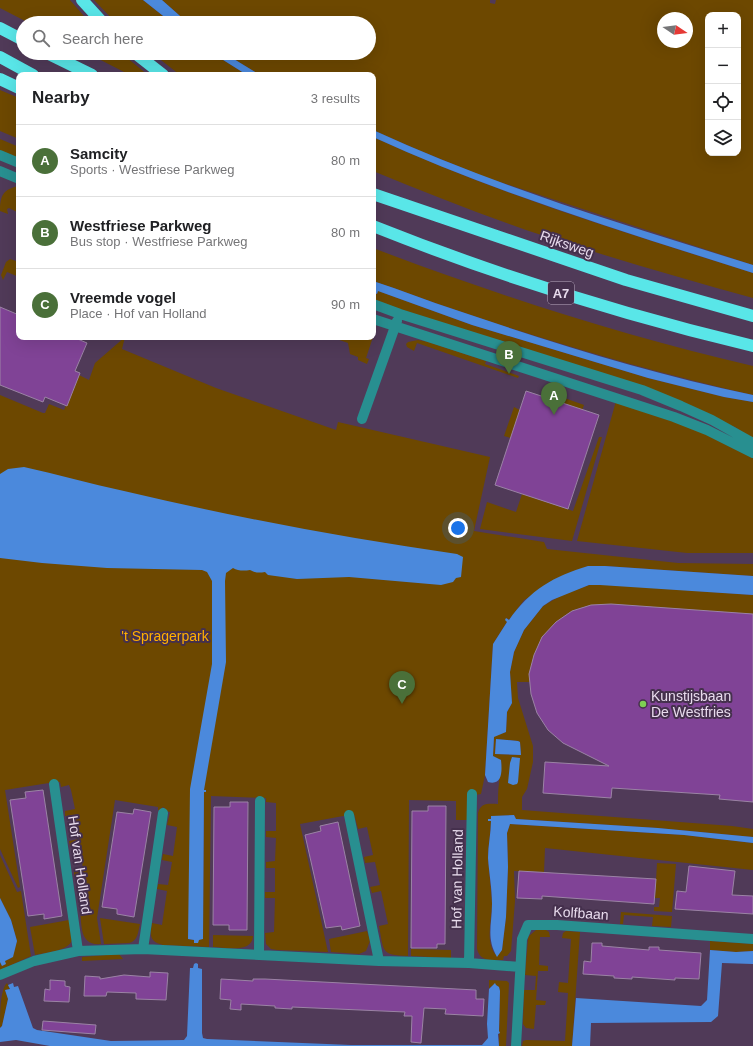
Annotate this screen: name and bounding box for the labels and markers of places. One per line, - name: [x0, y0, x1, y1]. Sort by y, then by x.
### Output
- pin: B: [496, 341, 522, 374]
- pin: A: [541, 382, 567, 415]
- pin: C: [389, 671, 415, 704]
- place label: Kunstijsbaan De Westfries: [651, 688, 731, 720]
- marker: Kunstijsbaan De Westfries: [638, 699, 648, 709]

